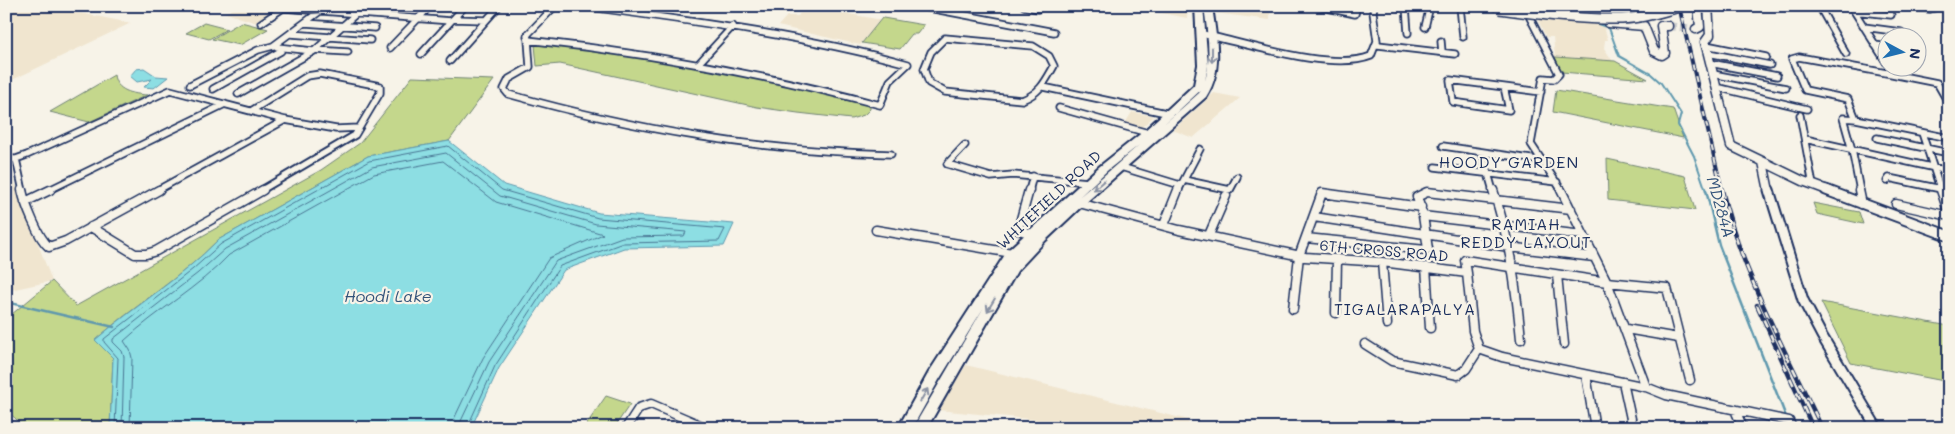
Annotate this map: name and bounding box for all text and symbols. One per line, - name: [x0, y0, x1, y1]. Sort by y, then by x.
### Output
- north arrow: [1878, 28, 1928, 78]
- one-way arrow: [1207, 46, 1217, 62]
- text: N: [1905, 47, 1925, 60]
- street label: WHITEFIELD ROAD: [992, 146, 1105, 253]
- district label: HOODY GARDEN: [1439, 151, 1579, 172]
- water label: MD284A: [1703, 174, 1740, 240]
- one-way arrow: [1093, 180, 1106, 191]
- district label: RAMIAH REDDY LAYOUT: [1460, 213, 1592, 252]
- street label: 6TH CROSS ROAD: [1319, 234, 1449, 266]
- water label: Hoodi Lake: [344, 285, 432, 306]
- one-way arrow: [985, 297, 995, 311]
- district label: TIGALARAPALYA: [1334, 298, 1476, 319]
- one-way arrow: [919, 388, 929, 402]

